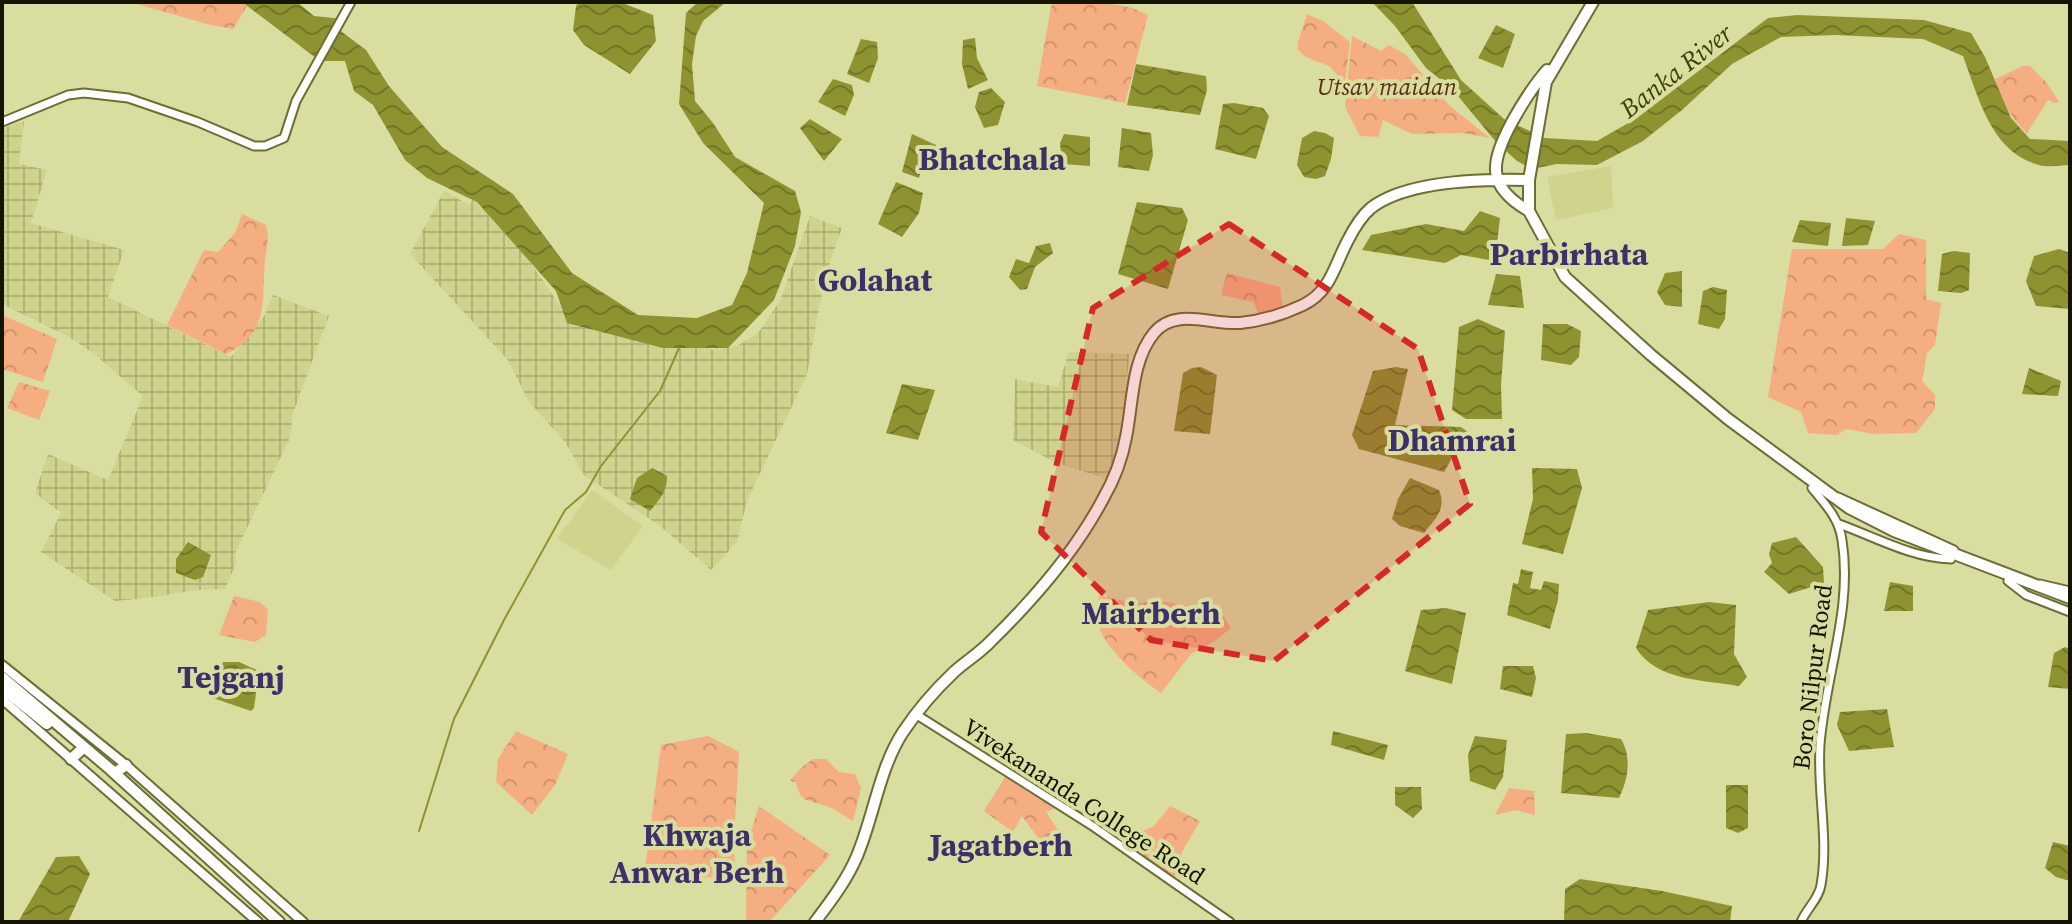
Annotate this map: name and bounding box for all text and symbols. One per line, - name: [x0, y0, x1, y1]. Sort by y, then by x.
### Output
- water label: Banka River: [1611, 15, 1740, 127]
- park label: Utsav maidan: [1317, 70, 1458, 103]
- district label: Bhatchala: [918, 137, 1067, 181]
- district label: Parbirhata: [1490, 232, 1649, 276]
- district label: Golahat: [818, 258, 933, 302]
- district label: Dhamrai: [1388, 418, 1516, 462]
- street label: Boro Nilpur Road: [1784, 582, 1840, 771]
- district label: Mairberh: [1081, 591, 1221, 635]
- district label: Tejganj: [177, 655, 285, 699]
- street label: Vivekananda College Road: [957, 710, 1212, 892]
- district label: Khwaja Anwar Berh: [609, 813, 785, 894]
- district label: Jagatberh: [927, 823, 1073, 867]

